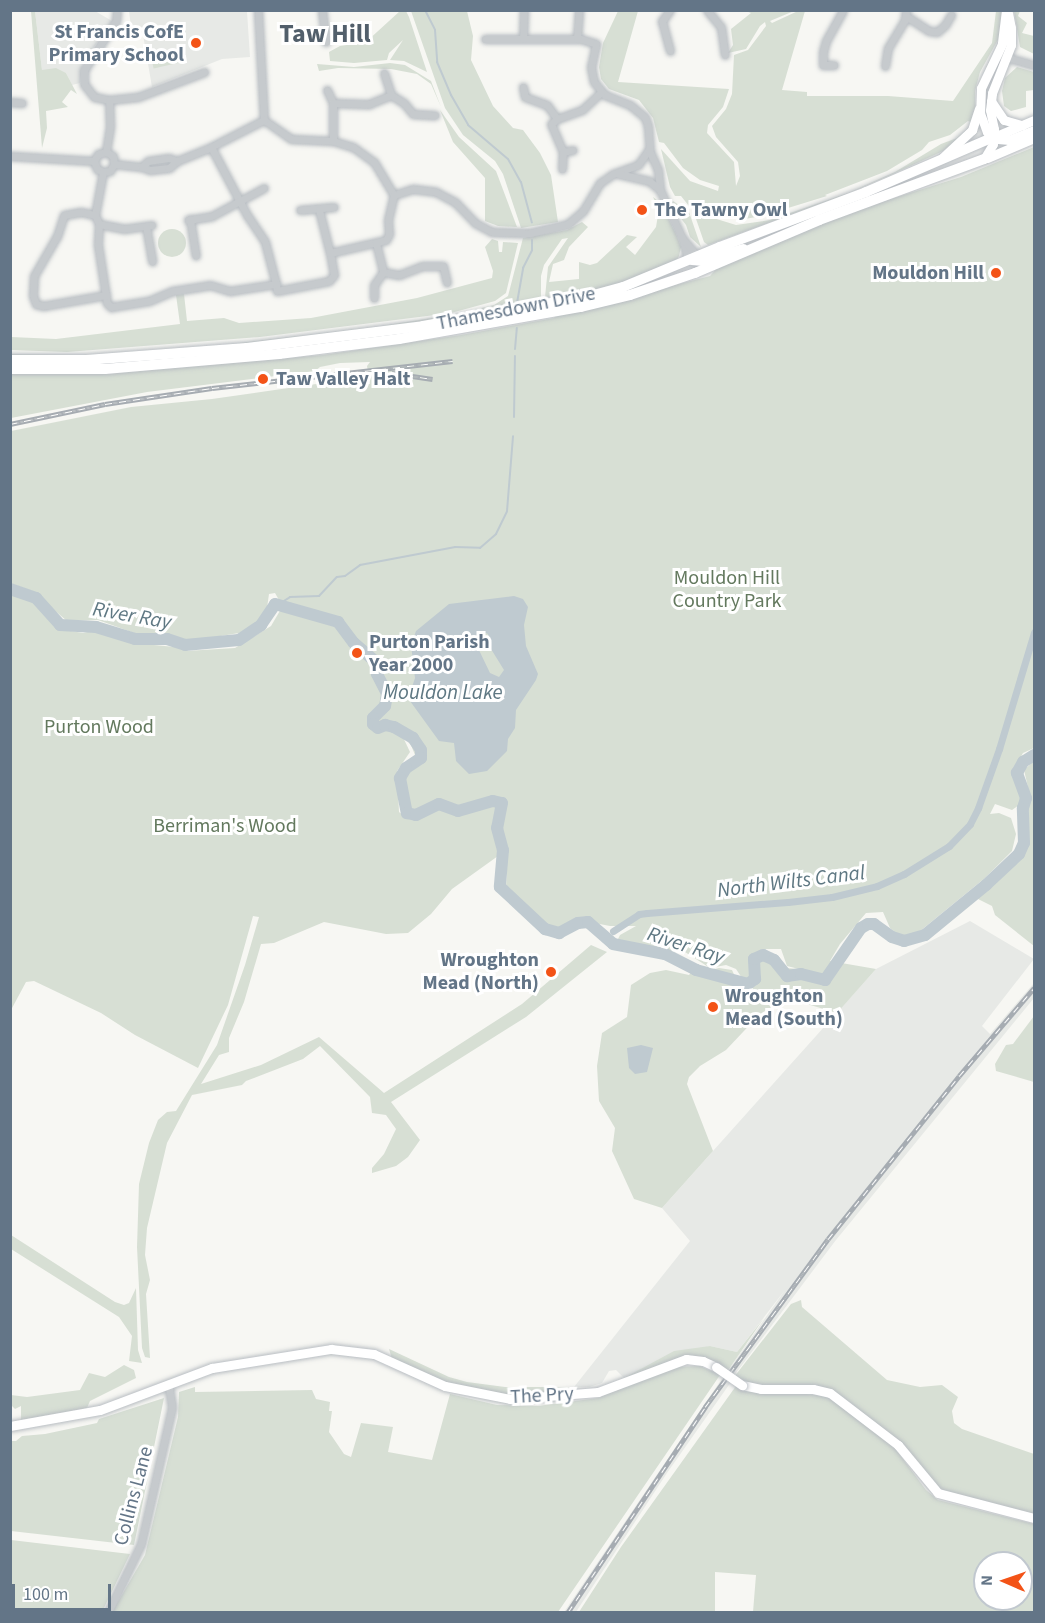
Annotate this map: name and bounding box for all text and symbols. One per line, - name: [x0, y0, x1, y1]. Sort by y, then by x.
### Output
- district label: Taw Hill: [279, 18, 371, 50]
- place label: St Francis CofE Primary School: [49, 20, 184, 67]
- marker: St Francis CofE Primary School: [189, 36, 203, 50]
- place label: The Tawny Owl: [654, 198, 788, 222]
- marker: The Tawny Owl: [635, 203, 649, 217]
- place label: Mouldon Hill: [872, 261, 984, 285]
- marker: Mouldon Hill: [989, 266, 1003, 280]
- street label: Thamesdown Drive: [435, 282, 597, 336]
- place label: Taw Valley Halt: [276, 367, 410, 391]
- marker: Taw Valley Halt: [254, 370, 272, 388]
- park label: Mouldon Hill Country Park: [672, 567, 782, 614]
- water label: River Ray: [91, 596, 173, 634]
- place label: Purton Parish Year 2000: [369, 630, 490, 677]
- marker: Purton Parish Year 2000: [350, 646, 364, 660]
- water label: Mouldon Lake: [383, 679, 503, 705]
- park label: Purton Wood: [44, 715, 154, 739]
- park label: Berriman's Wood: [153, 814, 297, 838]
- water label: North Wilts Canal: [716, 859, 866, 903]
- water label: River Ray: [644, 921, 728, 969]
- place label: Wroughton Mead (North): [422, 948, 539, 995]
- marker: Wroughton Mead (North): [544, 965, 558, 979]
- place label: Wroughton Mead (South): [725, 984, 843, 1031]
- marker: Wroughton Mead (South): [706, 1000, 720, 1014]
- street label: The Pry: [510, 1382, 574, 1410]
- street label: Collins Lane: [109, 1444, 159, 1548]
- north arrow: [973, 1551, 1033, 1611]
- scale bar: [15, 1572, 114, 1610]
- text: N: [976, 1575, 998, 1586]
- text: 100 m: [23, 1582, 68, 1607]

